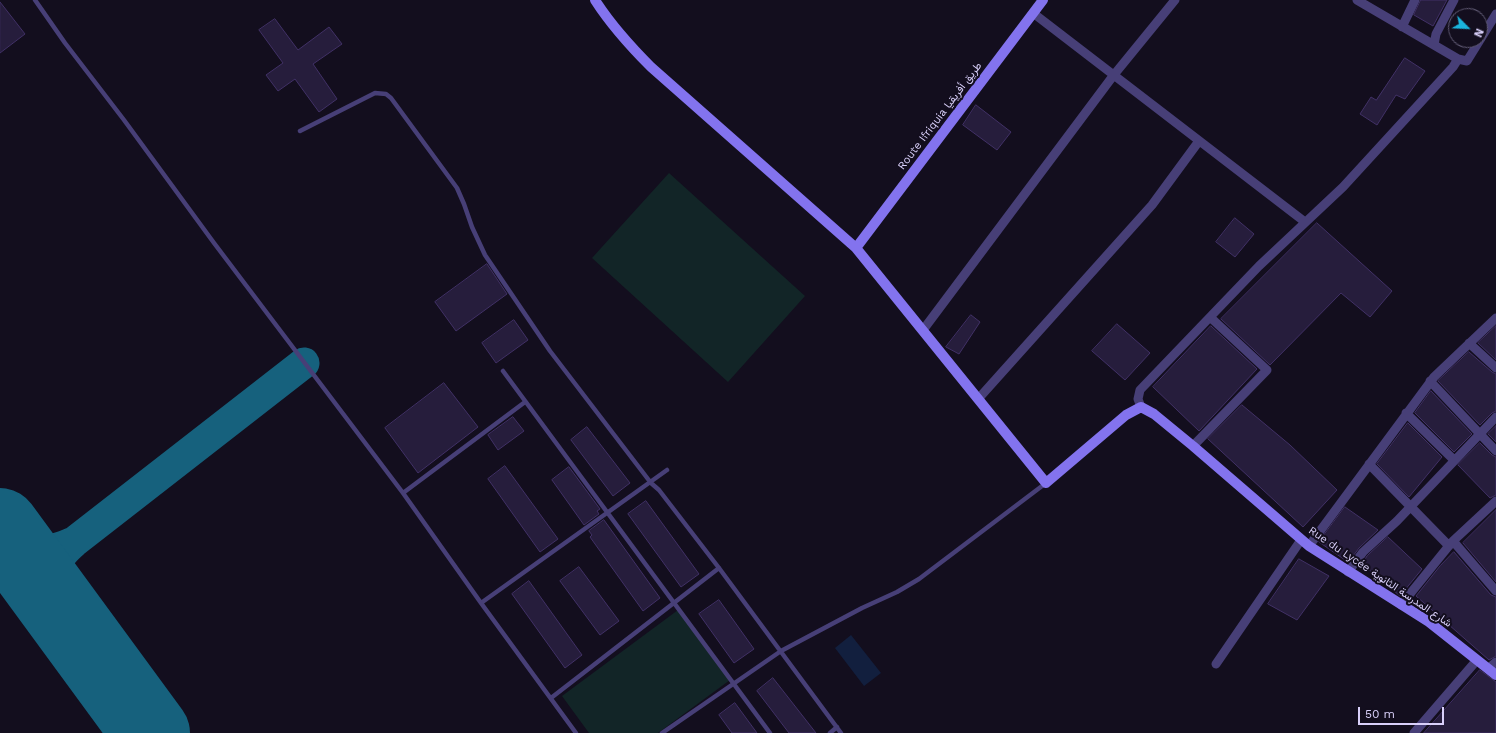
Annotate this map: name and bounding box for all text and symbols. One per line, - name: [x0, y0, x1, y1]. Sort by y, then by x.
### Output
- north arrow: [1448, 8, 1488, 48]
- text: N: [1471, 26, 1486, 39]
- street label: Route Ifriquia طريق أفريقيا: [895, 60, 985, 172]
- street label: Rue du Lycée شارع المدرسة الثانوية: [1306, 524, 1454, 630]
- scale bar: [1360, 699, 1446, 725]
- text: 50 m: [1365, 707, 1395, 721]

